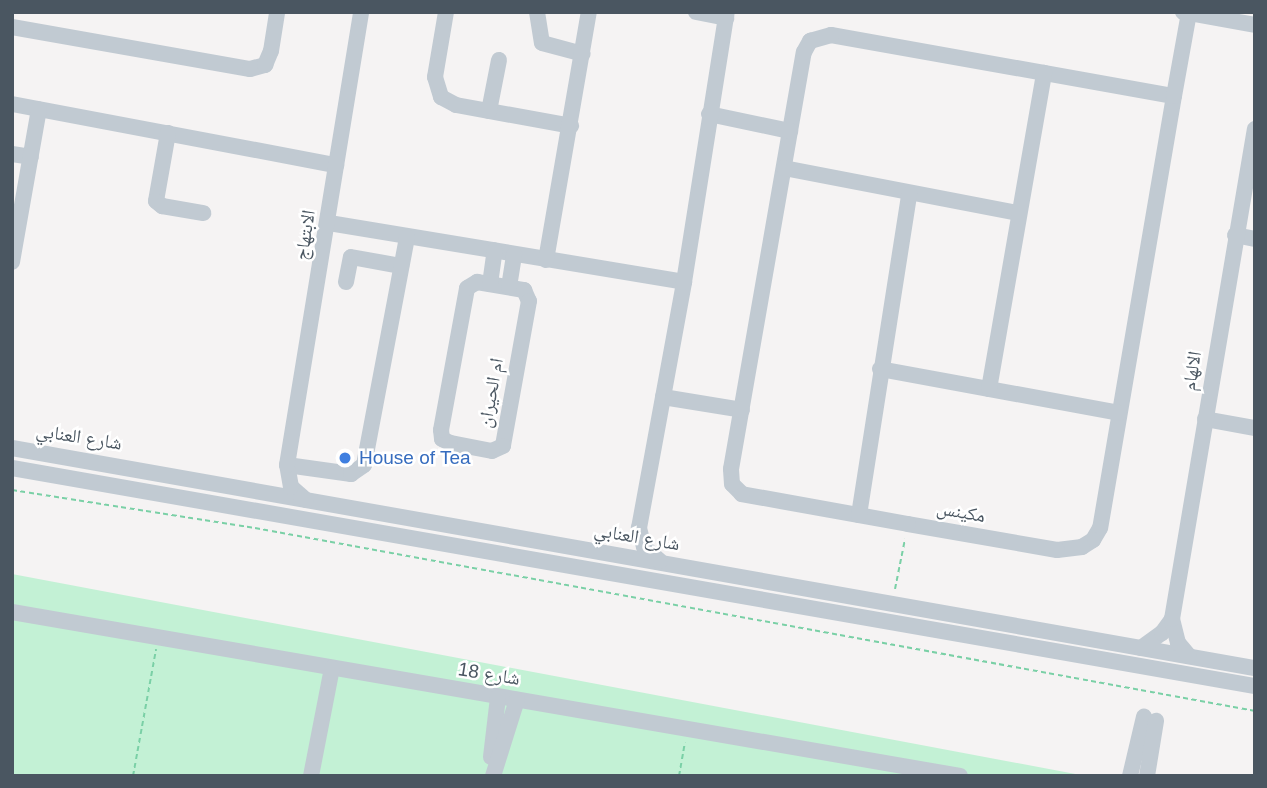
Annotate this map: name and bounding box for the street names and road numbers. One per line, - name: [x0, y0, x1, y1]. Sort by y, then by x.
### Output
- street label: الابتهاج: [290, 208, 320, 262]
- street label: الالهام: [1178, 350, 1206, 392]
- street label: ام الحيران: [474, 356, 508, 430]
- street label: شارع العنابي: [35, 419, 123, 455]
- street label: مكينس: [935, 497, 987, 527]
- street label: شارع العنابي: [592, 518, 682, 556]
- street label: شارع 18: [456, 658, 522, 690]

